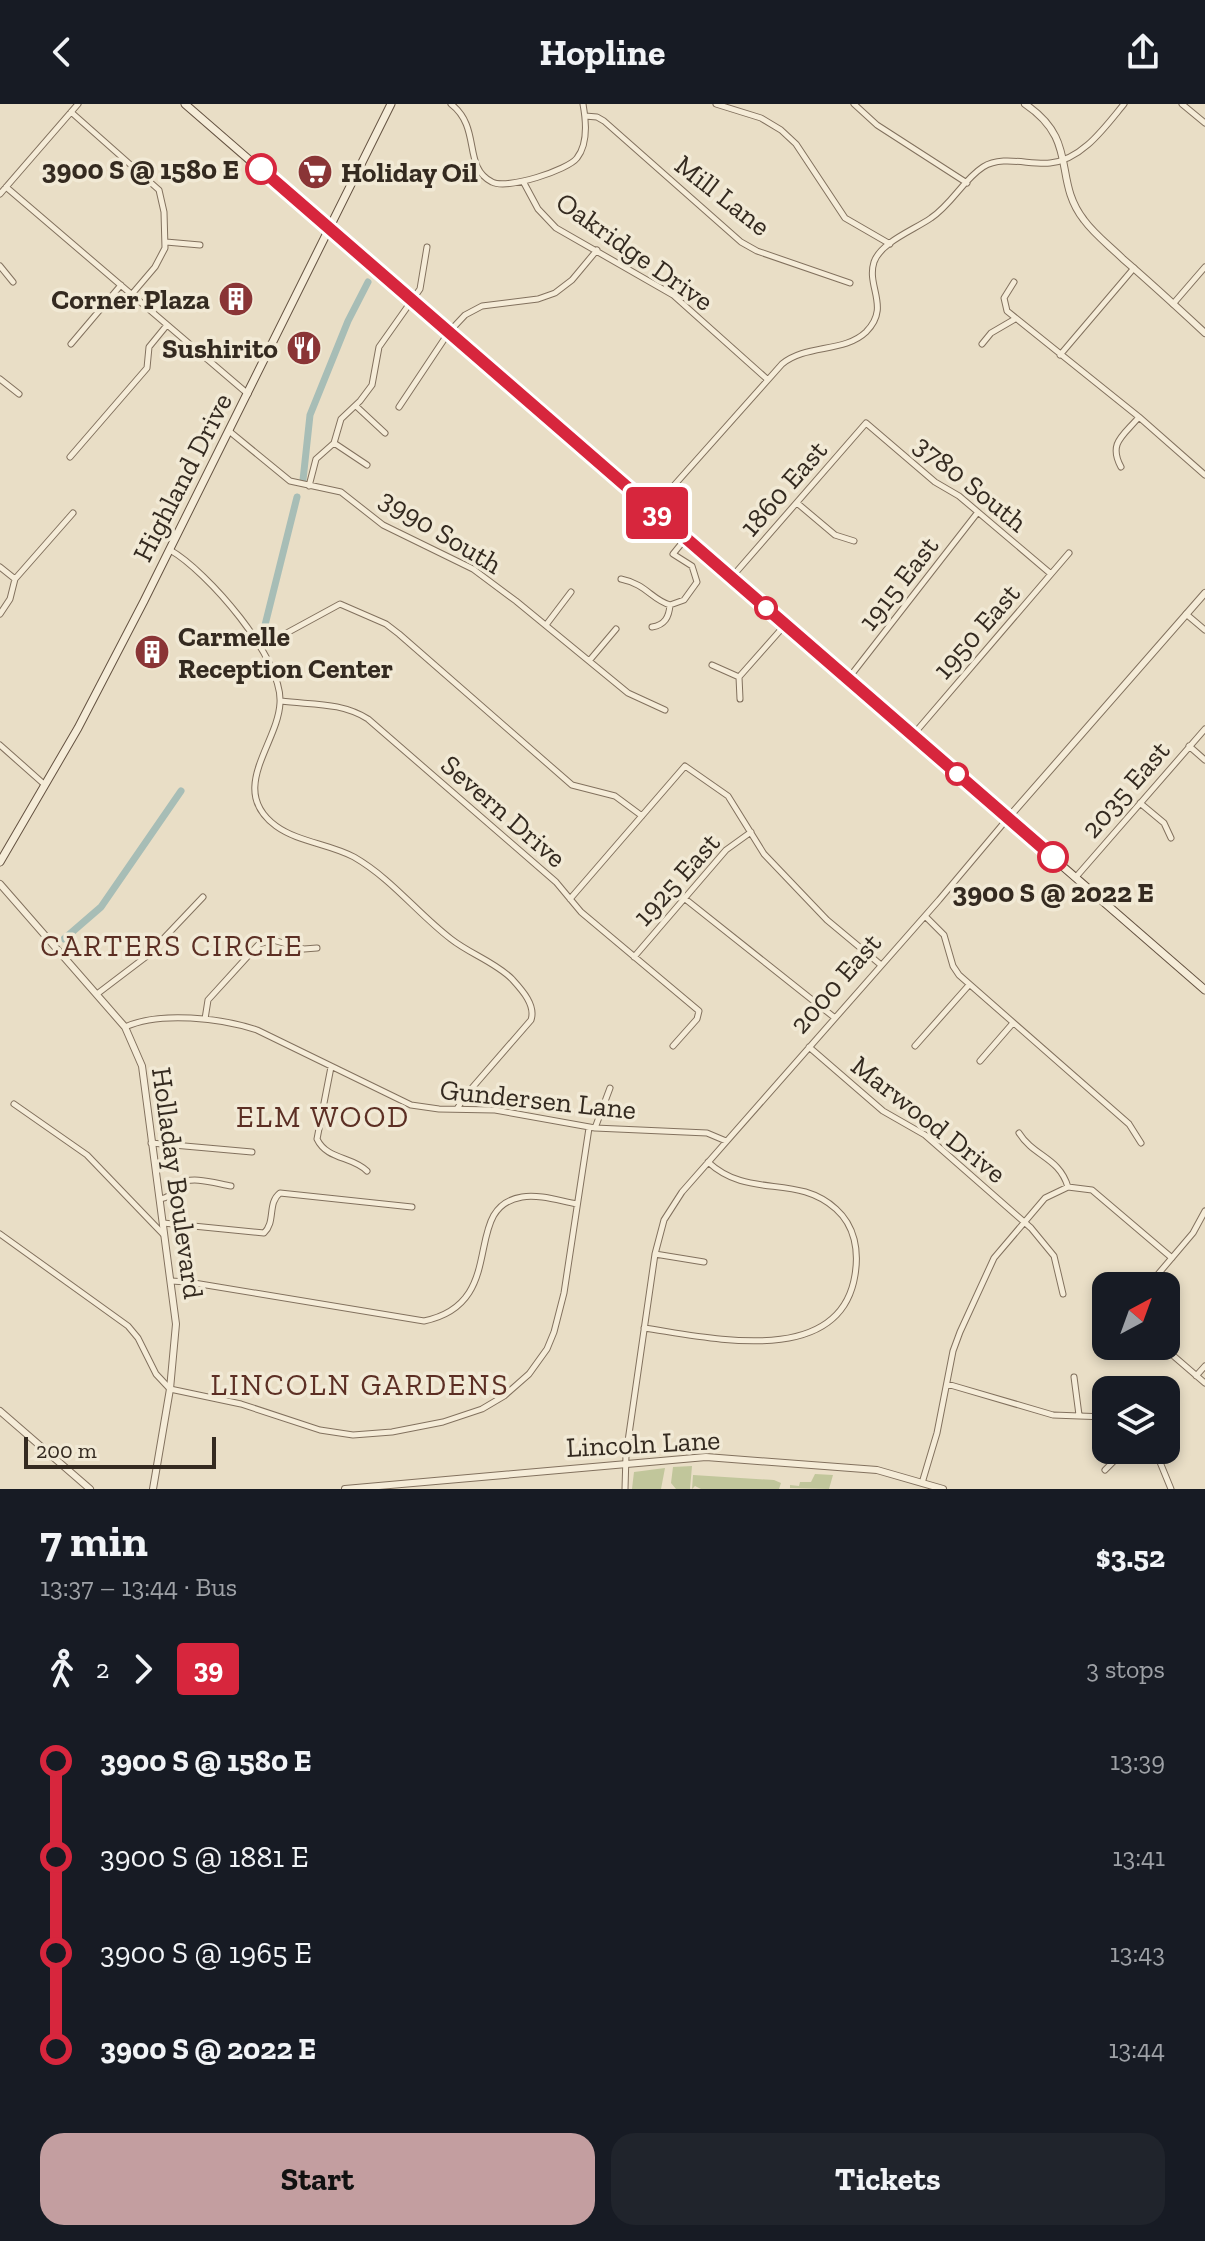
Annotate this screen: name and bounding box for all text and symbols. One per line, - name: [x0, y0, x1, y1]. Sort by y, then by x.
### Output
- icon: back: [40, 30, 84, 74]
- icon: share: [1121, 30, 1165, 74]
- text: Hopline: [540, 31, 665, 74]
- street label: Mill Lane: [668, 148, 777, 243]
- place label: 3900 S @ 1580 E: [42, 153, 239, 186]
- supermarket icon: Holiday Oil: [296, 153, 334, 191]
- marker: 3900 S @ 1580 E: [246, 154, 276, 184]
- place label: Holiday Oil: [341, 156, 478, 189]
- street label: Oakridge Drive: [550, 185, 720, 318]
- building icon: Corner Plaza: [217, 280, 255, 318]
- place label: Corner Plaza: [51, 283, 210, 316]
- restaurant icon: Sushirito: [285, 329, 323, 367]
- place label: Sushirito: [162, 332, 278, 365]
- street label: Highland Drive: [126, 387, 239, 567]
- street label: 3780 South: [908, 428, 1034, 539]
- street label: 1860 East: [733, 433, 834, 543]
- street label: 3990 South: [374, 482, 508, 581]
- line badge: 39: [621, 487, 693, 539]
- text: 39: [642, 496, 672, 529]
- street label: 1915 East: [852, 529, 946, 637]
- street label: 1950 East: [926, 577, 1027, 686]
- unlabelled marker: [755, 597, 777, 619]
- place label: Carmelle Reception Center: [178, 620, 393, 685]
- building icon: Carmelle Reception Center: [133, 633, 171, 671]
- street label: 2035 East: [1074, 734, 1177, 845]
- street label: Severn Drive: [435, 748, 573, 875]
- unlabelled marker: [946, 763, 968, 785]
- street label: 1925 East: [626, 826, 727, 933]
- marker: 3900 S @ 2022 E: [1038, 842, 1068, 872]
- place label: 3900 S @ 2022 E: [952, 876, 1154, 909]
- street label: 2000 East: [783, 926, 888, 1040]
- district label: CARTERS CIRCLE: [40, 928, 304, 964]
- street label: Marwood Drive: [845, 1049, 1013, 1190]
- street label: Holladay Boulevard: [145, 1065, 210, 1301]
- street label: Gundersen Lane: [438, 1073, 638, 1126]
- district label: ELM WOOD: [236, 1099, 410, 1135]
- north arrow: [1092, 1272, 1180, 1360]
- map controls: [1092, 1272, 1180, 1464]
- district label: LINCOLN GARDENS: [211, 1367, 509, 1403]
- button: layers: [1092, 1376, 1180, 1464]
- street label: Lincoln Lane: [565, 1423, 721, 1464]
- scale bar: [24, 1433, 216, 1469]
- text: 200 m: [36, 1437, 97, 1464]
- text: 7 min: [40, 1514, 148, 1567]
- text: $3.52: [1096, 1539, 1165, 1575]
- text: 13:37 – 13:44 · Bus: [40, 1571, 237, 1603]
- icon: walk: [40, 1647, 84, 1691]
- icon: forward: [121, 1647, 165, 1691]
- text: 39: [193, 1652, 223, 1685]
- text: 2: [96, 1653, 109, 1685]
- text: 3 stops: [1086, 1653, 1165, 1685]
- text: 3900 S @ 1580 E: [100, 1743, 312, 1779]
- text: 13:39: [1110, 1745, 1165, 1777]
- text: 3900 S @ 1881 E: [100, 1839, 309, 1875]
- text: 13:41: [1112, 1841, 1165, 1873]
- text: 3900 S @ 1965 E: [100, 1935, 312, 1971]
- text: 13:43: [1110, 1937, 1165, 1969]
- text: 3900 S @ 2022 E: [100, 2031, 316, 2067]
- text: 13:44: [1108, 2033, 1165, 2065]
- button: Start: [40, 2133, 595, 2225]
- button: Tickets: [611, 2133, 1165, 2225]

